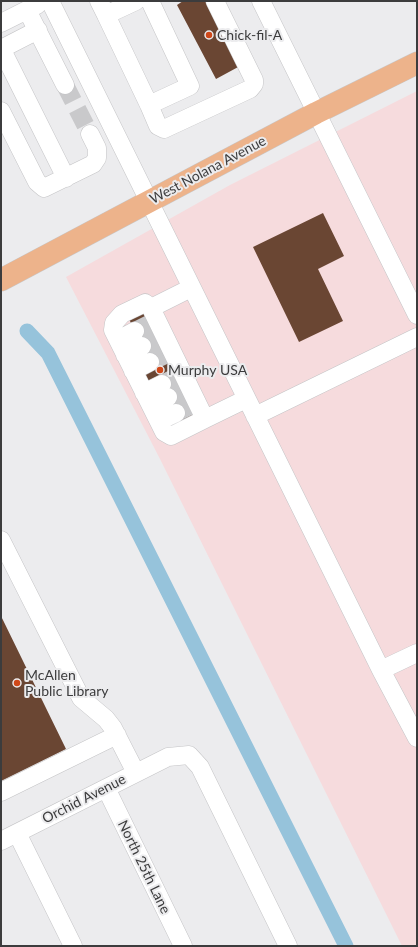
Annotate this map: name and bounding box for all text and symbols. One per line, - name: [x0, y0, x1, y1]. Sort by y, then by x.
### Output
- place label: Chick-fil-A: [217, 27, 282, 43]
- marker: Chick-fil-A: [204, 30, 214, 40]
- street label: West Nolana Avenue: [147, 132, 269, 208]
- place label: Murphy USA: [168, 362, 247, 378]
- marker: Murphy USA: [155, 365, 165, 375]
- place label: McAllen Public Library: [25, 667, 109, 700]
- marker: McAllen Public Library: [12, 678, 22, 688]
- street label: Orchid Avenue: [39, 771, 129, 827]
- street label: North 25th Lane: [114, 818, 174, 916]

